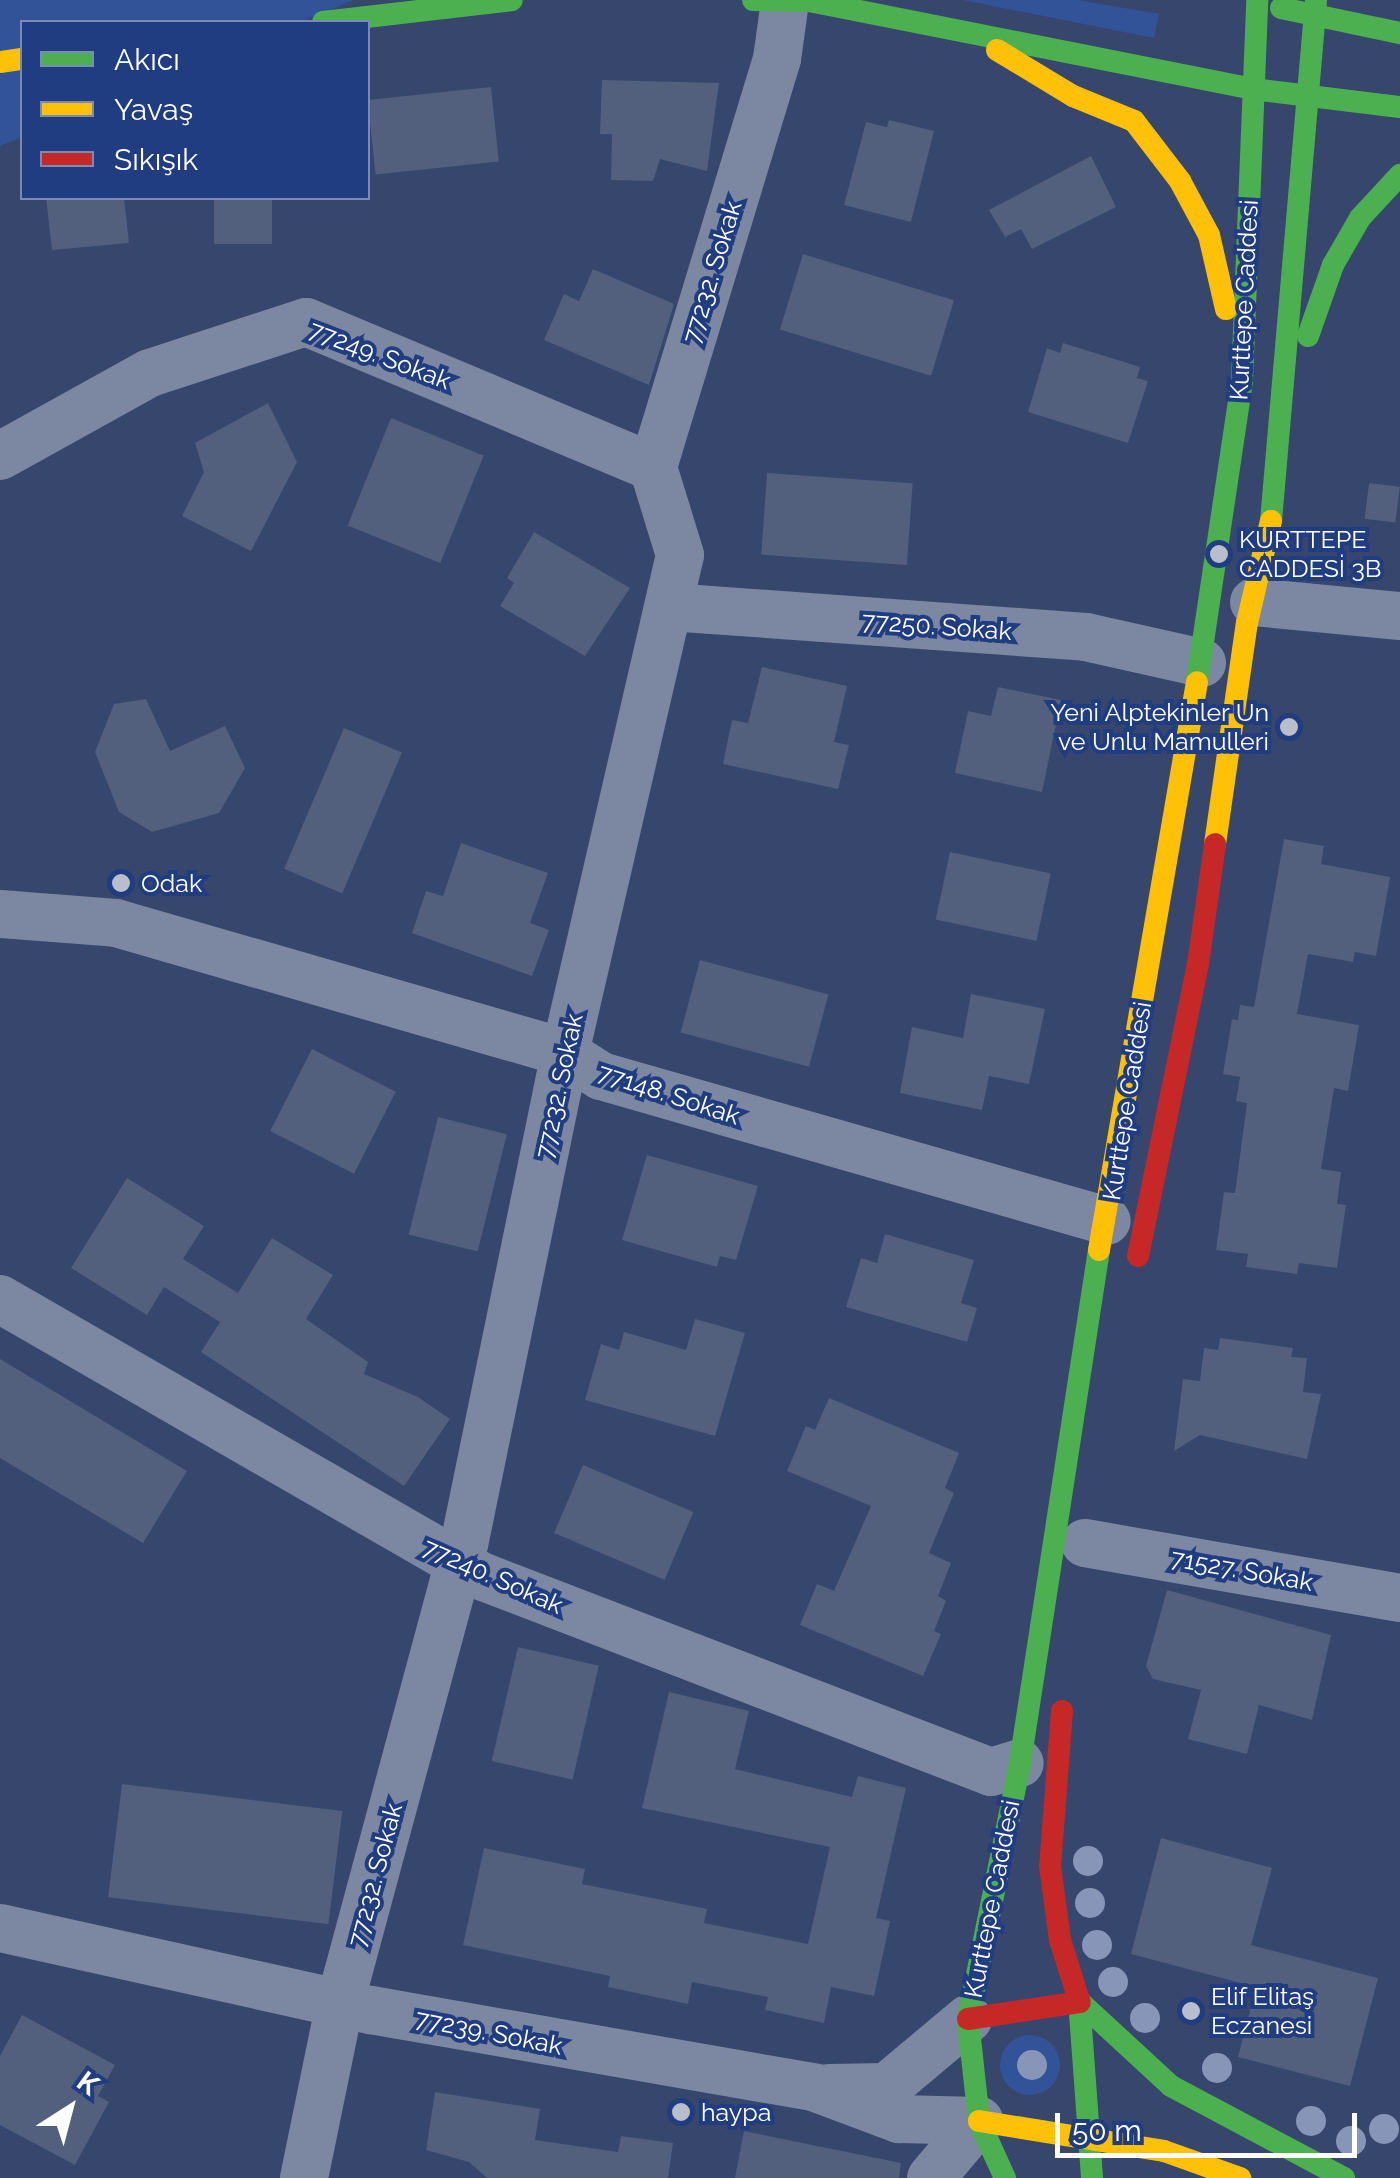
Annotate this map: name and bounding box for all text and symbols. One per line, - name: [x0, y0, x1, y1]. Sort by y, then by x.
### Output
- legend: [20, 20, 370, 200]
- text: Akıcı: [114, 42, 180, 77]
- text: Yavaş: [114, 92, 193, 127]
- text: Sıkışık: [114, 142, 198, 177]
- street label: 77232. Sokak: [676, 197, 748, 347]
- street label: Kurttepe Caddesi: [1224, 199, 1264, 401]
- street label: 77249. Sokak: [305, 314, 455, 396]
- place label: KURTTEPE CADDESİ 3B: [1239, 525, 1381, 584]
- marker: KURTTEPE CADDESİ 3B: [1208, 543, 1230, 565]
- street label: 77250. Sokak: [861, 606, 1013, 646]
- place label: Yeni Alptekinler Un ve Unlu Mamulleri: [1049, 698, 1269, 757]
- marker: Yeni Alptekinler Un ve Unlu Mamulleri: [1278, 716, 1300, 738]
- place label: Odak: [141, 868, 202, 898]
- marker: Odak: [110, 872, 132, 894]
- street label: Kurttepe Caddesi: [1096, 999, 1158, 1203]
- street label: 77232. Sokak: [529, 1011, 589, 1161]
- street label: 77148. Sokak: [594, 1057, 744, 1131]
- street label: 77240. Sokak: [418, 1532, 568, 1620]
- street label: 71527. Sokak: [1169, 1543, 1315, 1597]
- street label: Kurttepe Caddesi: [958, 1797, 1026, 2001]
- street label: 77232. Sokak: [341, 1800, 409, 1950]
- place label: Elif Elitaş Eczanesi: [1211, 1982, 1315, 2041]
- marker: Elif Elitaş Eczanesi: [1180, 2000, 1202, 2022]
- street label: 77239. Sokak: [413, 2003, 565, 2061]
- north arrow: [20, 2058, 120, 2158]
- text: K: [71, 2064, 105, 2102]
- scale bar: [1060, 2093, 1362, 2155]
- place label: haypa: [701, 2097, 771, 2127]
- marker: haypa: [670, 2101, 692, 2123]
- text: 50 m: [1072, 2113, 1142, 2148]

